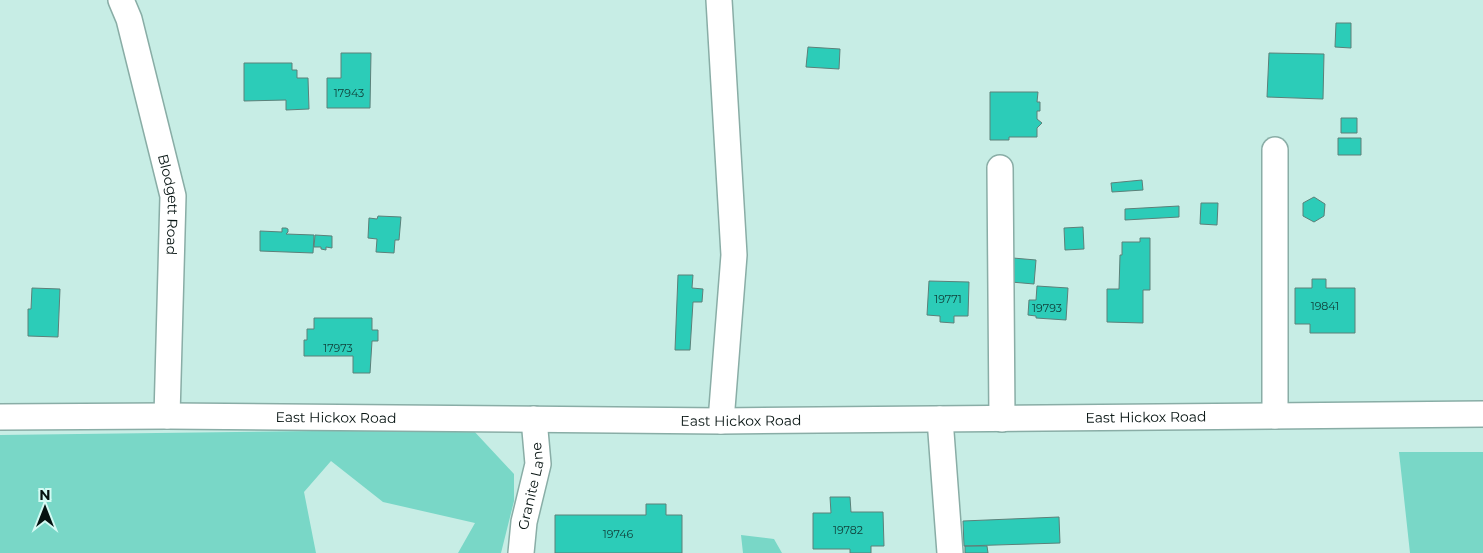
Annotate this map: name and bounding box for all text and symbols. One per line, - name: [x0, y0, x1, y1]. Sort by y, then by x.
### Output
- house number: 17943: [334, 86, 364, 100]
- street label: Blodgett Road: [154, 152, 182, 255]
- house number: 19771: [934, 292, 962, 306]
- house number: 19841: [1311, 299, 1339, 313]
- house number: 19793: [1032, 301, 1062, 315]
- house number: 17973: [323, 341, 353, 355]
- street label: East Hickox Road: [275, 408, 397, 427]
- street label: East Hickox Road: [1085, 408, 1207, 427]
- street label: East Hickox Road: [680, 411, 802, 430]
- street label: Granite Lane: [514, 441, 548, 531]
- north arrow: [20, 483, 70, 533]
- text: N: [39, 486, 51, 504]
- house number: 19782: [833, 523, 863, 537]
- house number: 19746: [603, 527, 633, 541]

